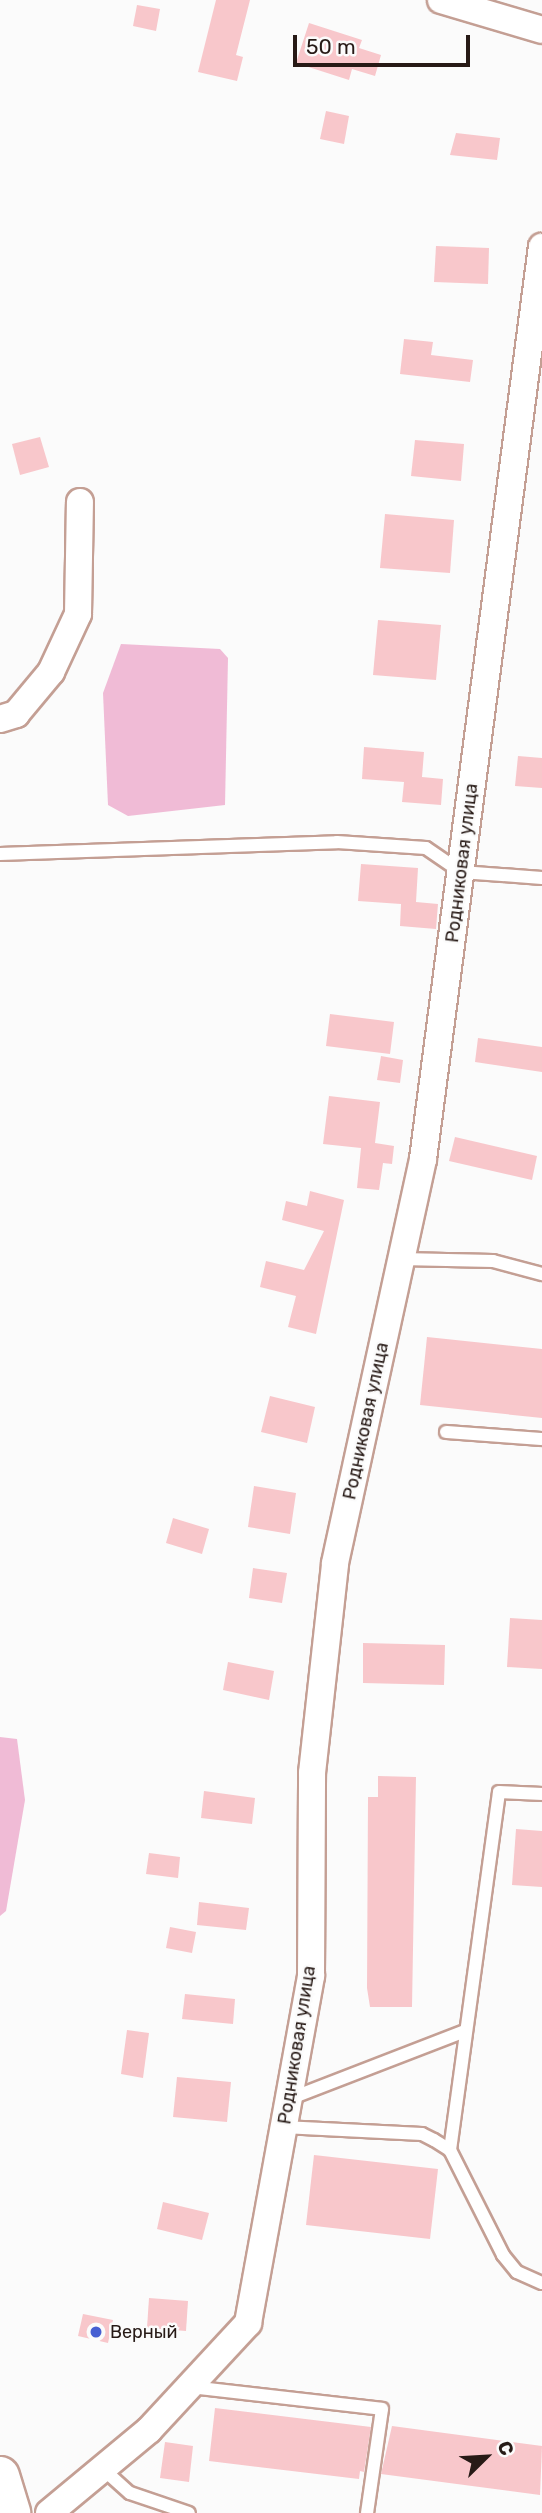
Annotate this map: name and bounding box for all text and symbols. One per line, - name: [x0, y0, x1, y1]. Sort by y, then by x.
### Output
- scale bar: [297, 21, 474, 65]
- text: 50 m: [306, 34, 356, 59]
- street label: Родниковая улица: [442, 782, 482, 944]
- street label: Родниковая улица: [339, 1340, 393, 1502]
- street label: Родниковая улица: [274, 1964, 320, 2126]
- place label: Верный: [110, 2321, 177, 2343]
- marker: Верный: [88, 2324, 104, 2340]
- north arrow: [451, 2422, 521, 2492]
- text: С: [492, 2437, 519, 2459]

